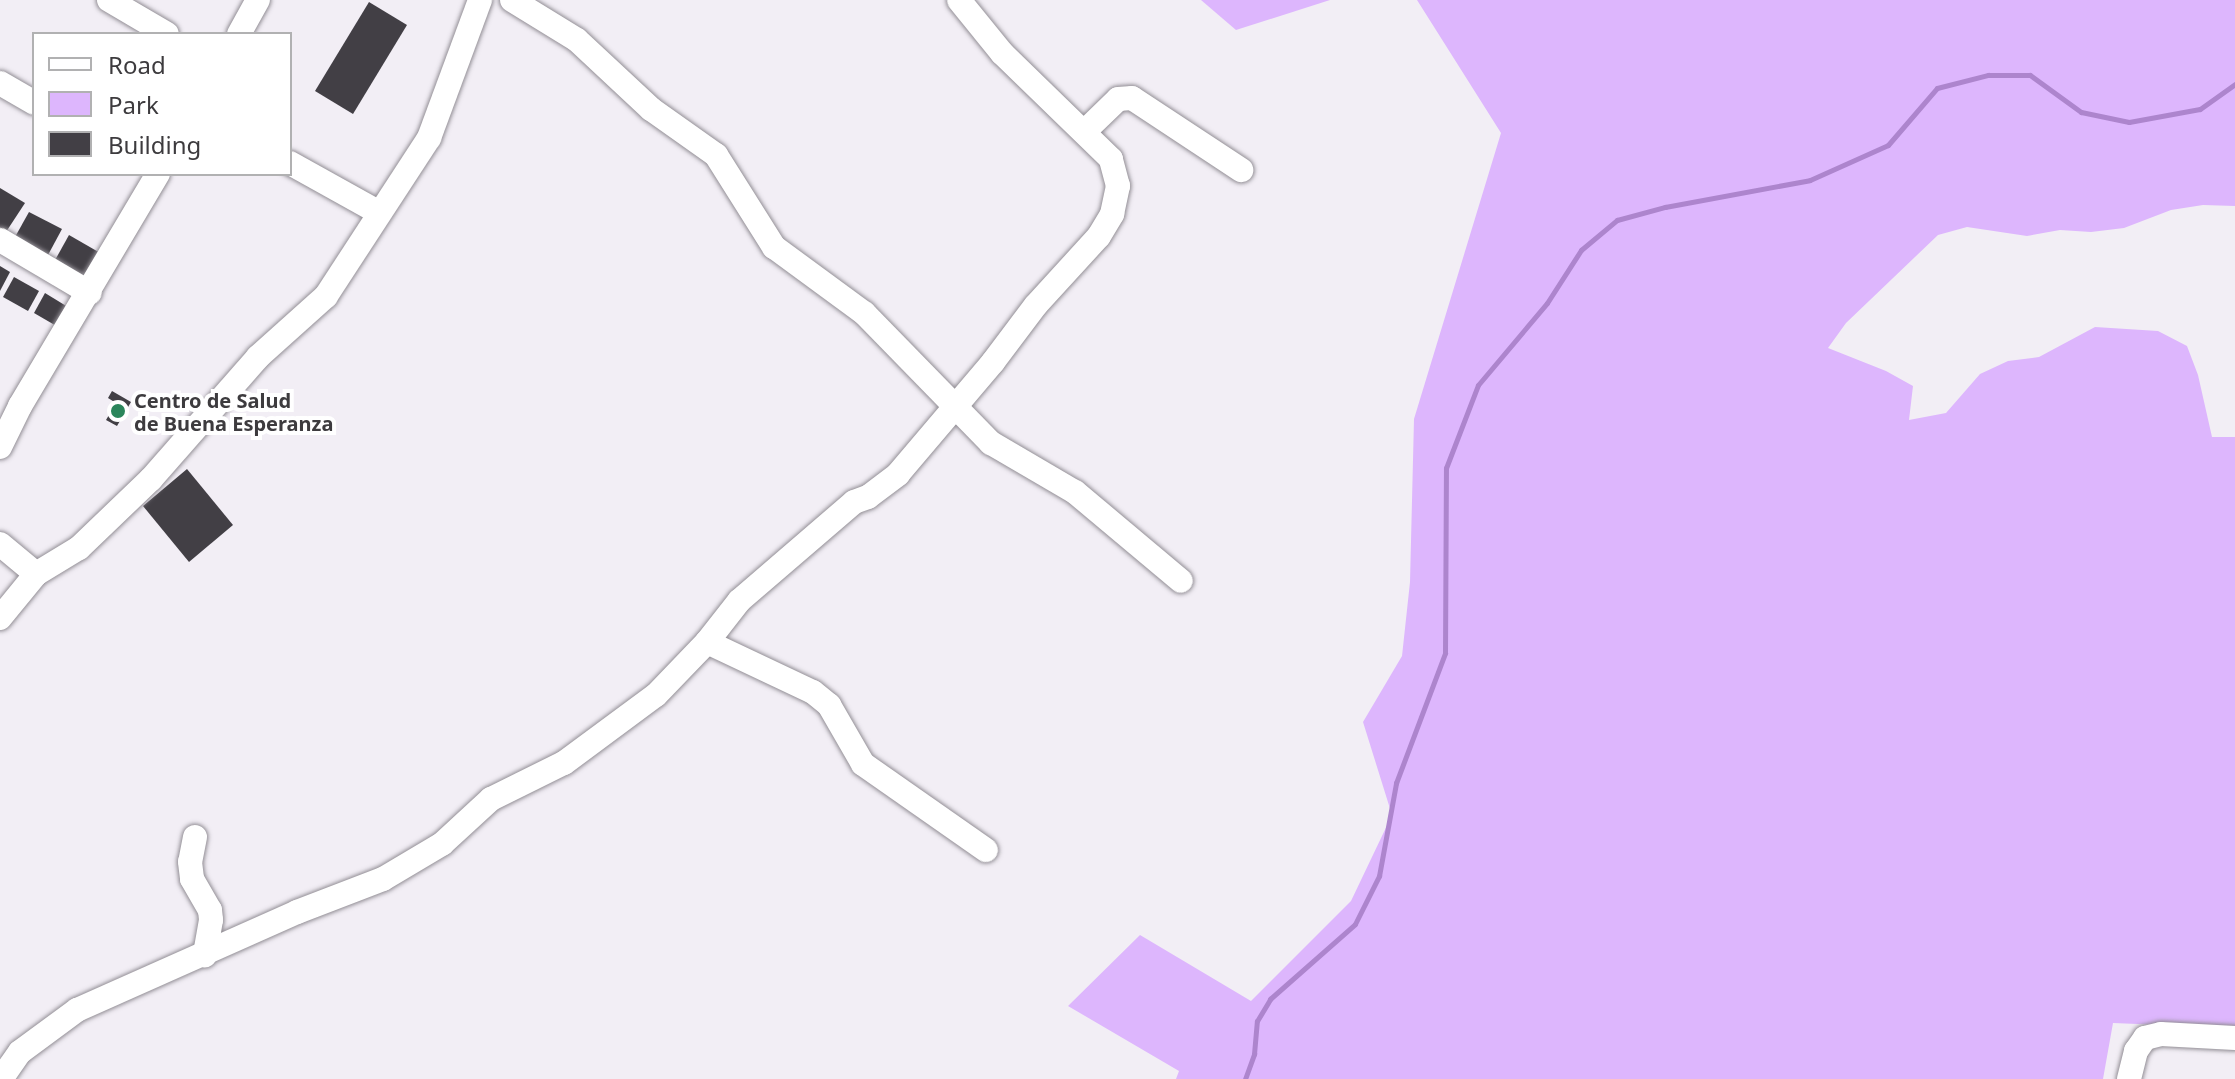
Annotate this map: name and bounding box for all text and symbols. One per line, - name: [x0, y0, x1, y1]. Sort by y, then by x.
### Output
- legend: [32, 32, 292, 176]
- text: Road: [108, 48, 166, 81]
- text: Park: [108, 88, 159, 121]
- text: Building: [108, 128, 201, 161]
- place label: Centro de Salud de Buena Esperanza: [134, 388, 333, 435]
- marker: Centro de Salud de Buena Esperanza: [109, 402, 127, 420]

